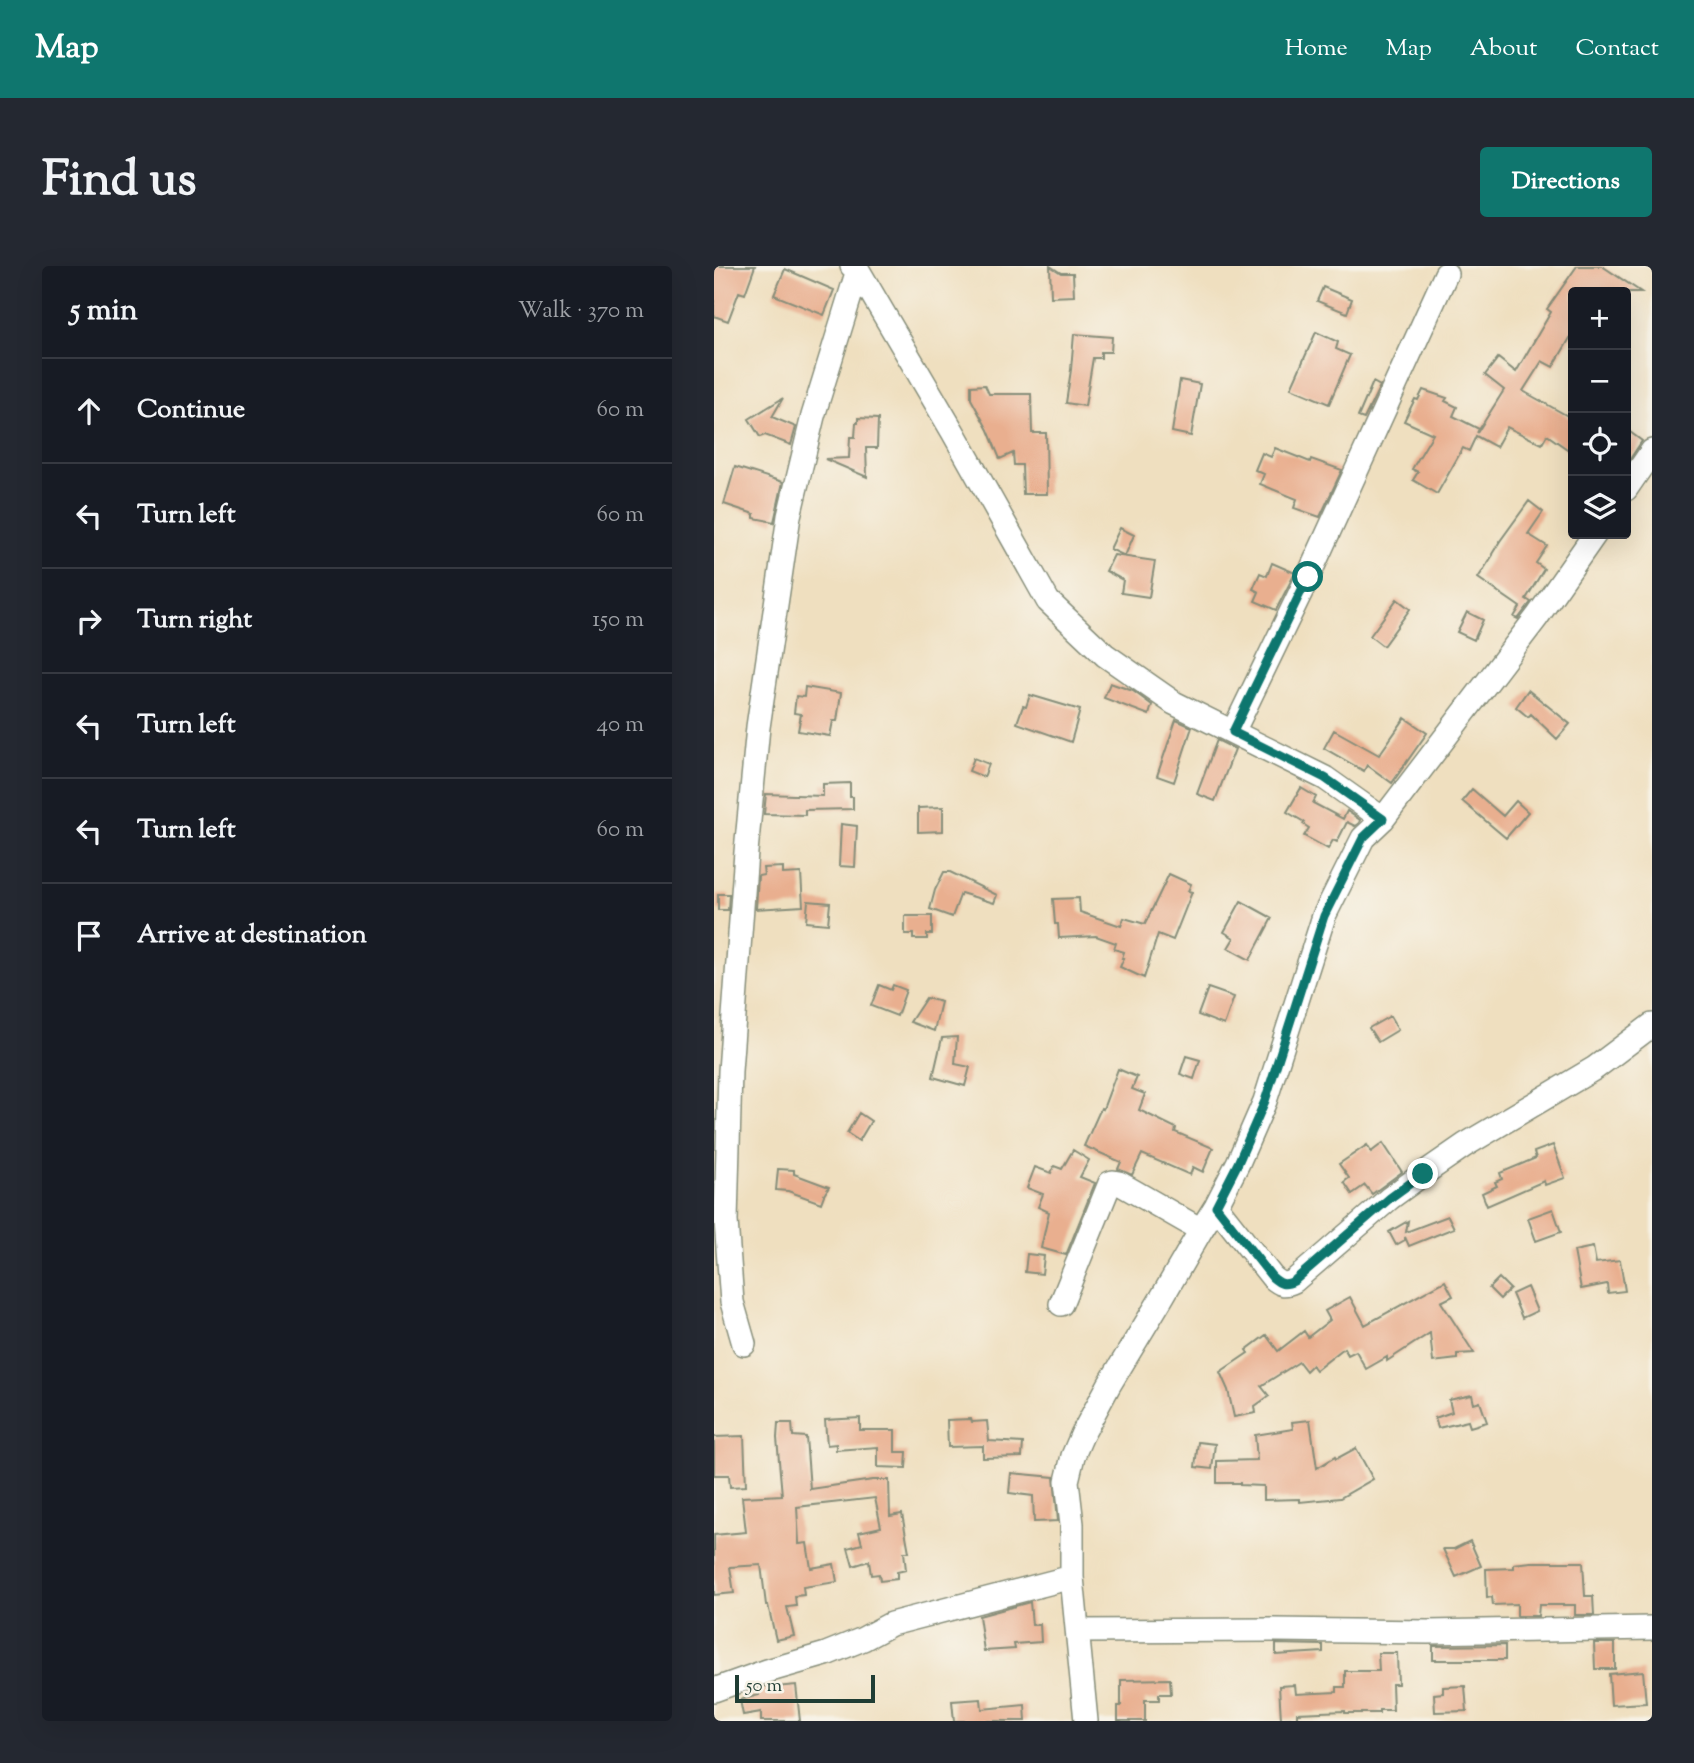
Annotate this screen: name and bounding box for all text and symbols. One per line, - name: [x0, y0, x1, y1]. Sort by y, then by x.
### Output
- text: Map: [35, 25, 99, 73]
- text: Home: [1285, 32, 1348, 66]
- text: Map: [1386, 32, 1432, 66]
- text: About: [1470, 32, 1537, 66]
- text: Contact: [1575, 32, 1659, 66]
- text: Find us: [42, 147, 196, 217]
- button: Directions: [1480, 147, 1652, 217]
- map controls: [1568, 287, 1631, 539]
- button: +: [1568, 287, 1631, 350]
- text: 5 min: [70, 290, 138, 333]
- text: Walk · 370 m: [518, 295, 644, 328]
- button: −: [1568, 350, 1631, 413]
- icon: ahead: [70, 392, 108, 430]
- text: Continue: [137, 392, 245, 429]
- text: 60 m: [596, 394, 644, 427]
- button: locate: [1568, 413, 1631, 476]
- button: layers: [1568, 476, 1631, 539]
- icon: left: [70, 497, 108, 535]
- text: Turn left: [137, 497, 236, 534]
- text: 60 m: [596, 499, 644, 532]
- route start: [1292, 561, 1323, 592]
- icon: right: [70, 602, 108, 640]
- text: Turn right: [137, 602, 252, 639]
- text: 150 m: [592, 604, 644, 637]
- icon: left: [70, 707, 108, 745]
- text: Turn left: [137, 707, 236, 744]
- text: 40 m: [597, 709, 644, 742]
- icon: left: [70, 812, 108, 850]
- text: Turn left: [137, 812, 236, 849]
- text: 60 m: [596, 814, 644, 847]
- icon: arrive: [70, 917, 108, 955]
- text: Arrive at destination: [137, 917, 367, 954]
- route end: [1407, 1158, 1438, 1189]
- scale bar: [735, 1672, 875, 1704]
- text: 50 m: [746, 1673, 782, 1700]

